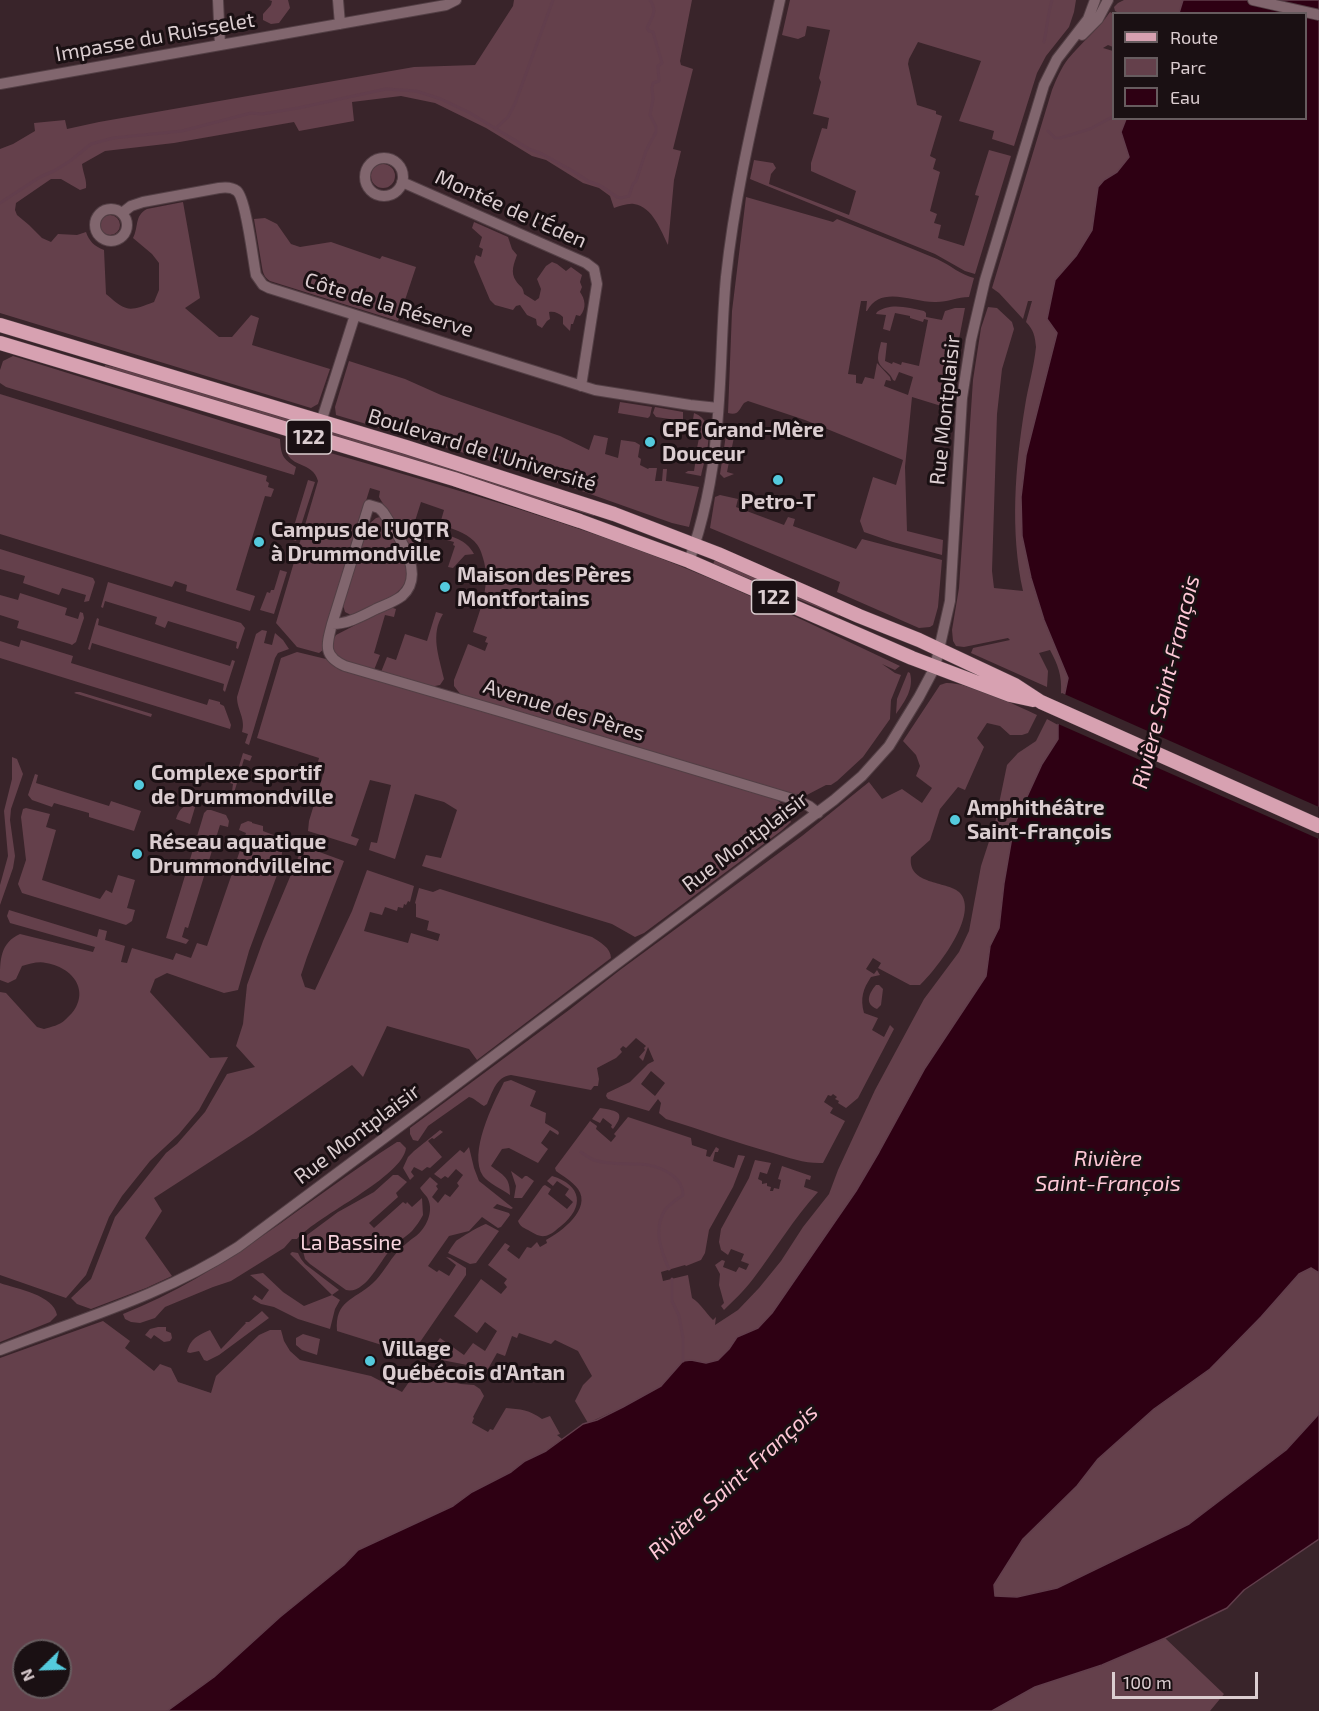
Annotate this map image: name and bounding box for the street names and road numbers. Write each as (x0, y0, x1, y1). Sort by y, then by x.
street label: Impasse du Ruisselet (53, 7, 257, 67)
street label: Montée de l'Éden (431, 164, 591, 254)
street label: Côte de la Réserve (302, 267, 476, 343)
street label: Rue Montplaisir (925, 334, 965, 486)
street label: Boulevard de l'Université (365, 403, 599, 497)
road number: 122 (286, 420, 332, 454)
road number: 122 (752, 580, 796, 614)
street label: Avenue des Pères (480, 673, 648, 747)
street label: Rue Montplaisir (677, 787, 813, 897)
street label: Rue Montplaisir (289, 1079, 425, 1189)

